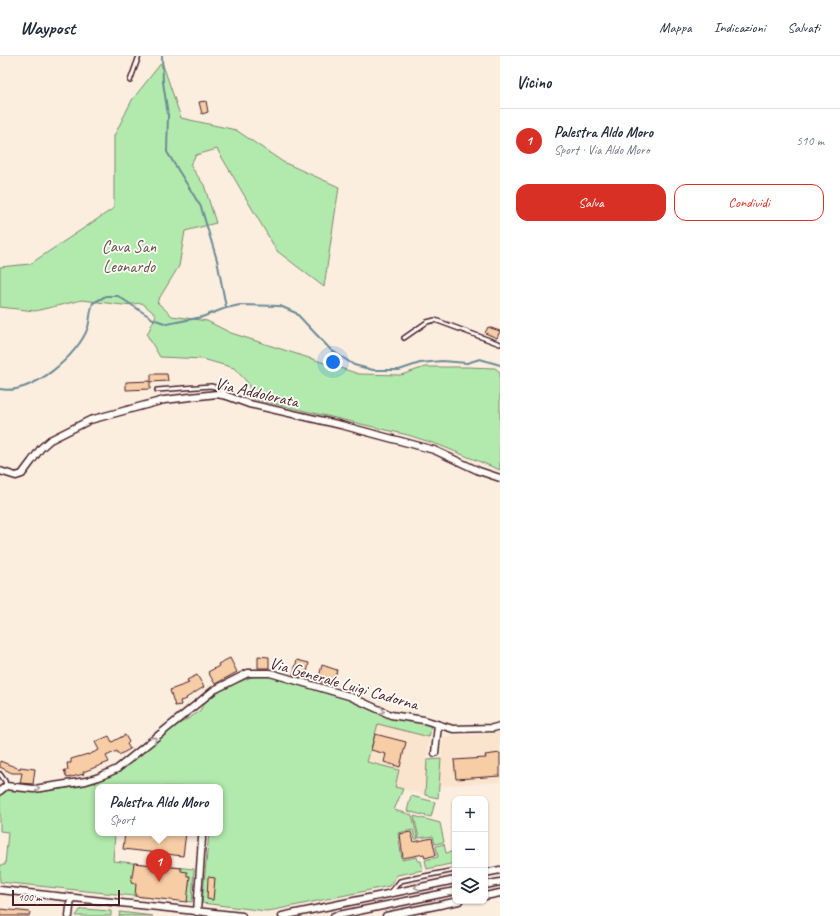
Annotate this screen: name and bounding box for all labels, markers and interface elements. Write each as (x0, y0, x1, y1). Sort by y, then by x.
text: Waypost (20, 16, 75, 40)
text: Mappa (659, 19, 692, 36)
text: Indicazioni (714, 19, 765, 36)
text: Salvati (787, 19, 820, 36)
text: Vicino (516, 72, 551, 93)
text: Palestra Aldo Moro (554, 123, 653, 142)
text: 1 (526, 133, 532, 149)
text: 510 m (796, 133, 824, 149)
text: Sport · Via Aldo Moro (554, 142, 649, 158)
button: Salva (516, 184, 666, 221)
button: Condividi (674, 184, 824, 221)
park label: Cava San Leonardo (102, 236, 157, 277)
your location (323, 352, 343, 372)
street label: Via Addolorata (213, 373, 303, 413)
street label: Via Generale Luigi Cadorna (267, 652, 422, 715)
one-way arrow (378, 706, 386, 714)
one-way arrow (149, 737, 156, 744)
one-way arrow (34, 784, 40, 793)
popup (95, 784, 223, 836)
text: Palestra Aldo Moro (110, 793, 208, 812)
map controls (452, 796, 488, 904)
button: + (452, 796, 488, 832)
text: Sport (110, 812, 134, 828)
button: − (452, 832, 488, 868)
pin: 1 (146, 849, 172, 882)
button: layers (452, 868, 488, 904)
one-way arrow (414, 883, 420, 891)
scale bar (12, 888, 120, 907)
text: 100 m (18, 890, 42, 904)

